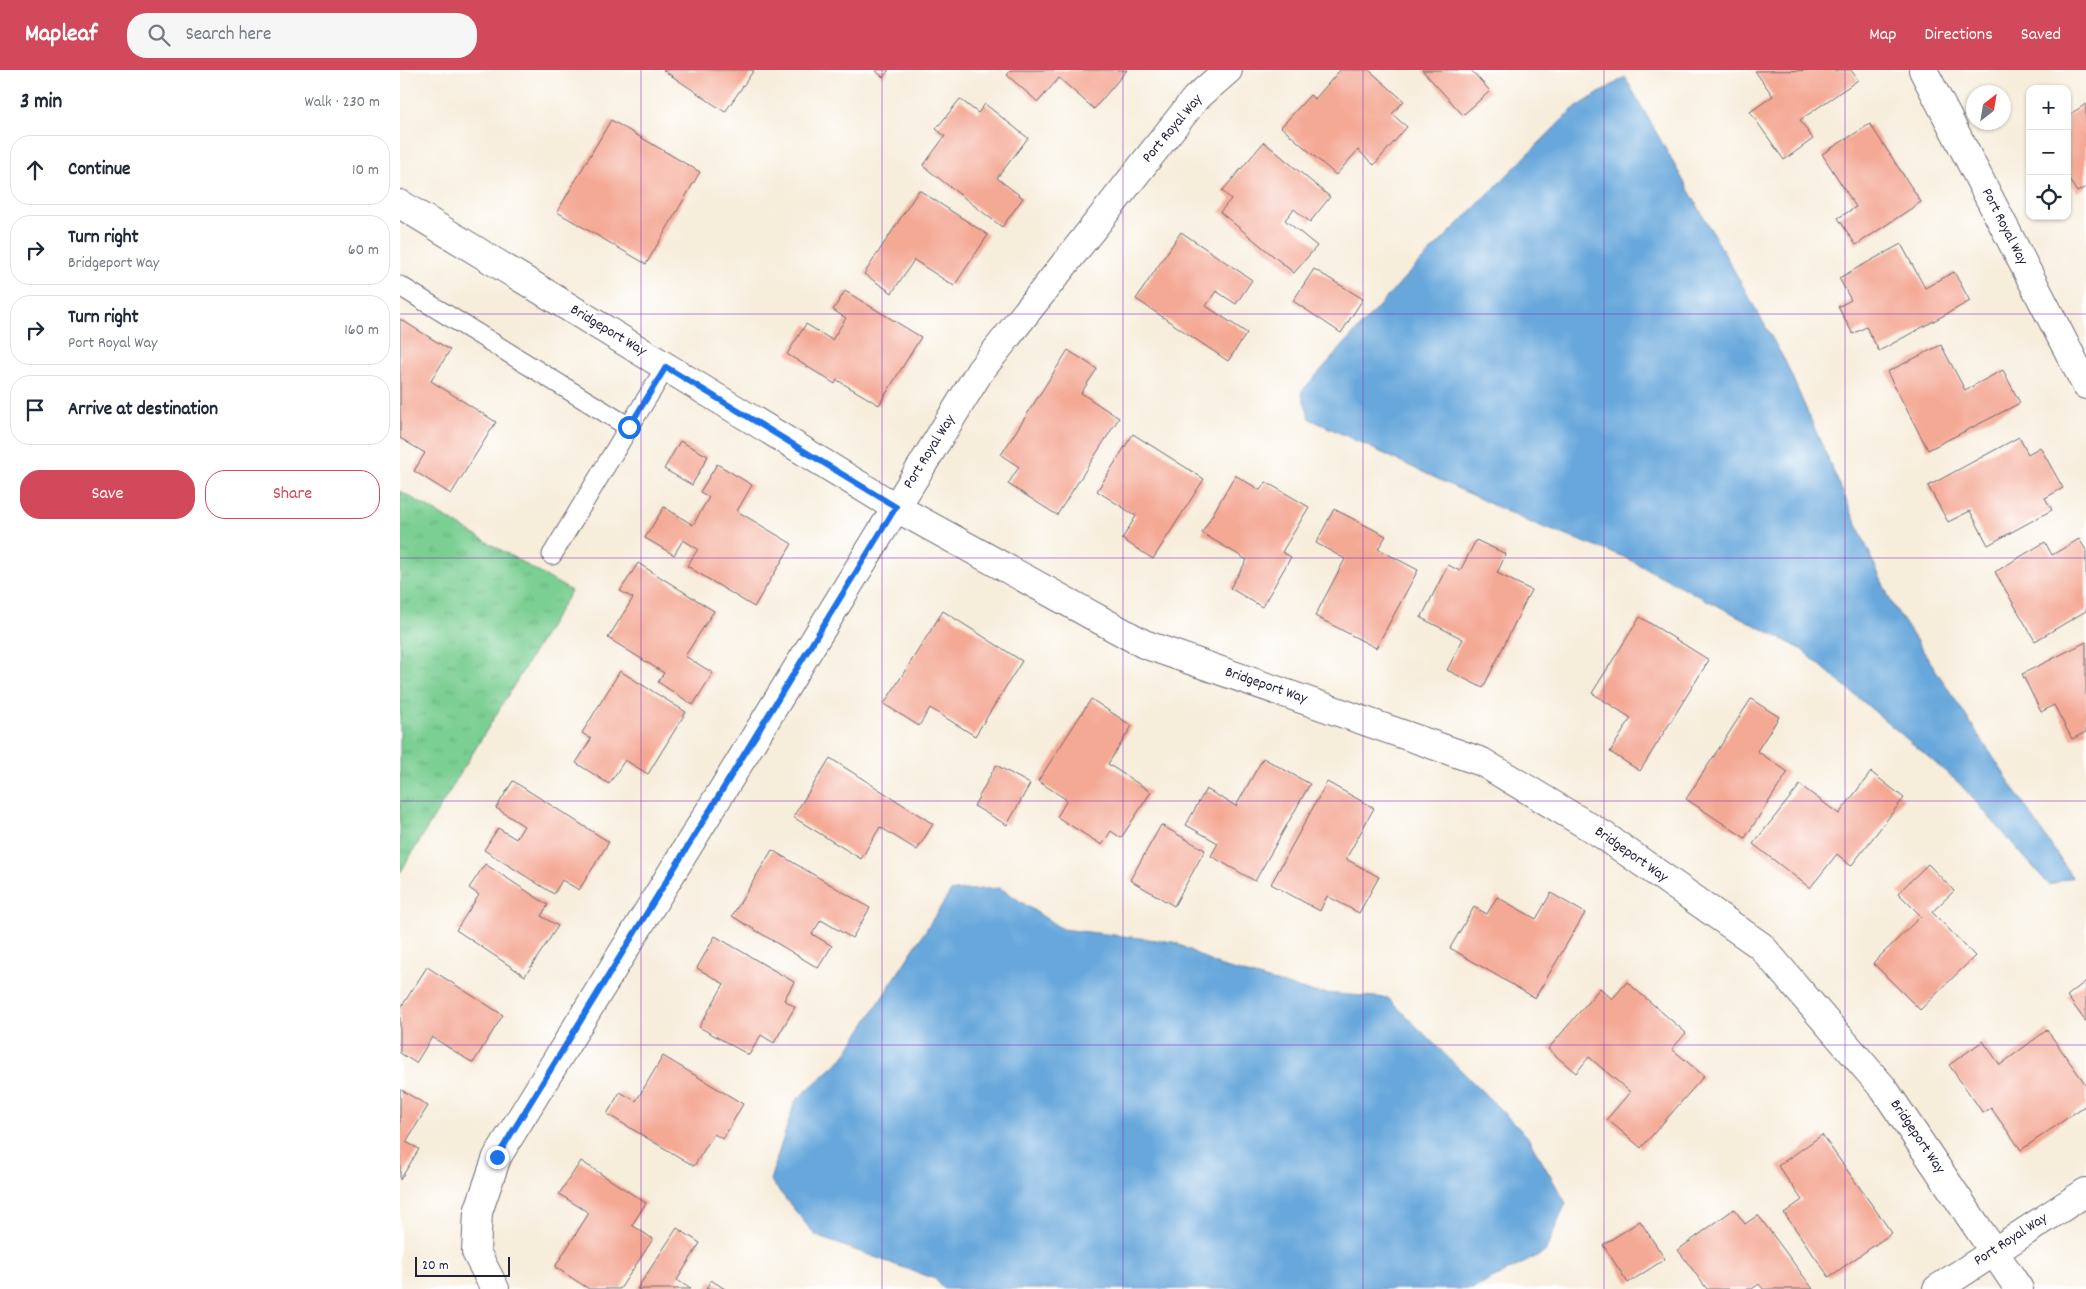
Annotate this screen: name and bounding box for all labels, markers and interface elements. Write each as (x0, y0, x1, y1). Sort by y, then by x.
search box (127, 13, 477, 58)
text: Mapleaf (25, 18, 97, 52)
icon: search (145, 21, 173, 49)
text: Search here (185, 22, 271, 49)
text: Map (1869, 23, 1896, 48)
text: Directions (1924, 23, 1993, 48)
text: Saved (2021, 23, 2061, 48)
north arrow (1966, 85, 2011, 130)
map controls (2026, 85, 2071, 220)
button: + (2026, 85, 2071, 130)
text: 3 min (20, 88, 62, 118)
street label: Port Royal Way (1138, 89, 1209, 168)
text: Walk · 230 m (304, 91, 380, 114)
button: − (2026, 130, 2071, 175)
icon: ahead (21, 156, 49, 184)
text: Continue (68, 157, 130, 184)
text: 10 m (352, 159, 379, 182)
button: locate (2026, 175, 2071, 220)
street label: Port Royal Way (1975, 185, 2033, 270)
text: Turn right (68, 225, 139, 252)
icon: right (21, 236, 49, 264)
text: 60 m (348, 239, 379, 262)
text: Bridgeport Way (68, 252, 159, 275)
street label: Bridgeport Way (566, 300, 651, 363)
text: Turn right (68, 305, 139, 332)
icon: right (21, 316, 49, 344)
text: 160 m (344, 319, 379, 342)
text: Port Royal Way (68, 332, 157, 355)
icon: arrive (21, 396, 49, 424)
text: Arrive at destination (68, 397, 218, 424)
street label: Port Royal Way (898, 410, 962, 493)
route start (618, 416, 641, 439)
button: Save (20, 470, 195, 519)
button: Share (205, 470, 380, 519)
street label: Bridgeport Way (1222, 662, 1311, 711)
street label: Bridgeport Way (1590, 821, 1673, 889)
street label: Bridgeport Way (1884, 1095, 1951, 1179)
route end (486, 1146, 509, 1169)
street label: Port Royal Way (1970, 1207, 2053, 1272)
scale bar (415, 1254, 510, 1277)
text: 20 m (422, 1256, 449, 1276)

